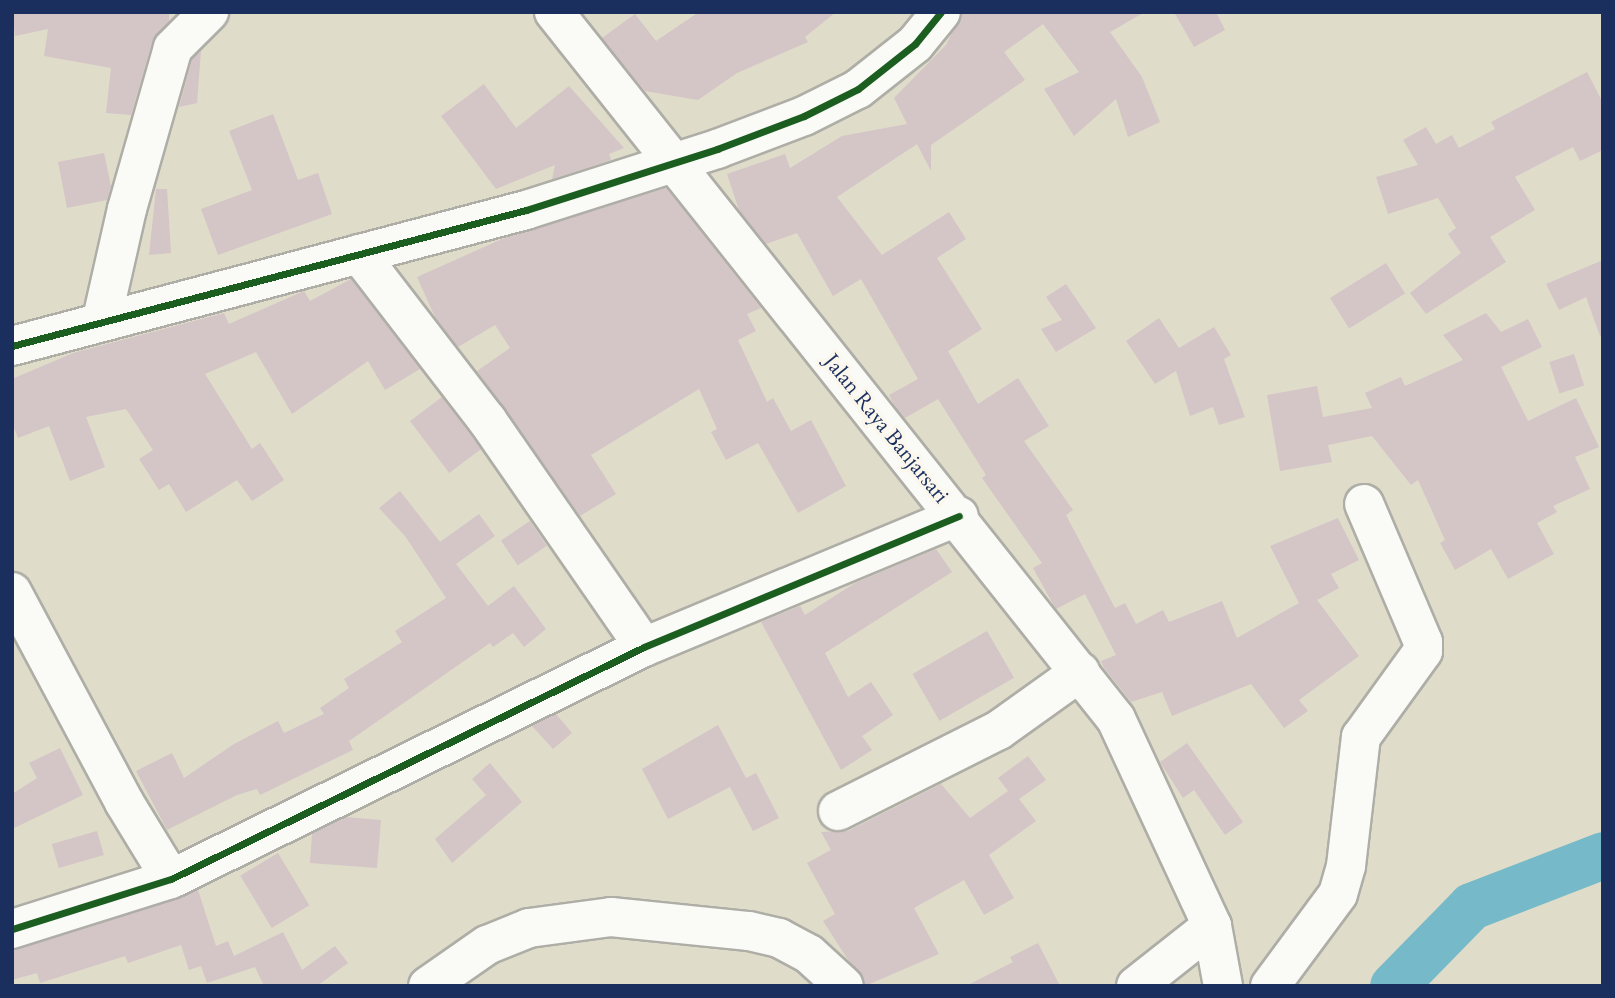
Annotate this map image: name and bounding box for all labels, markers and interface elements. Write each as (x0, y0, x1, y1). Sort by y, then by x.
street label: Jalan Raya Banjarsari (818, 348, 956, 508)

